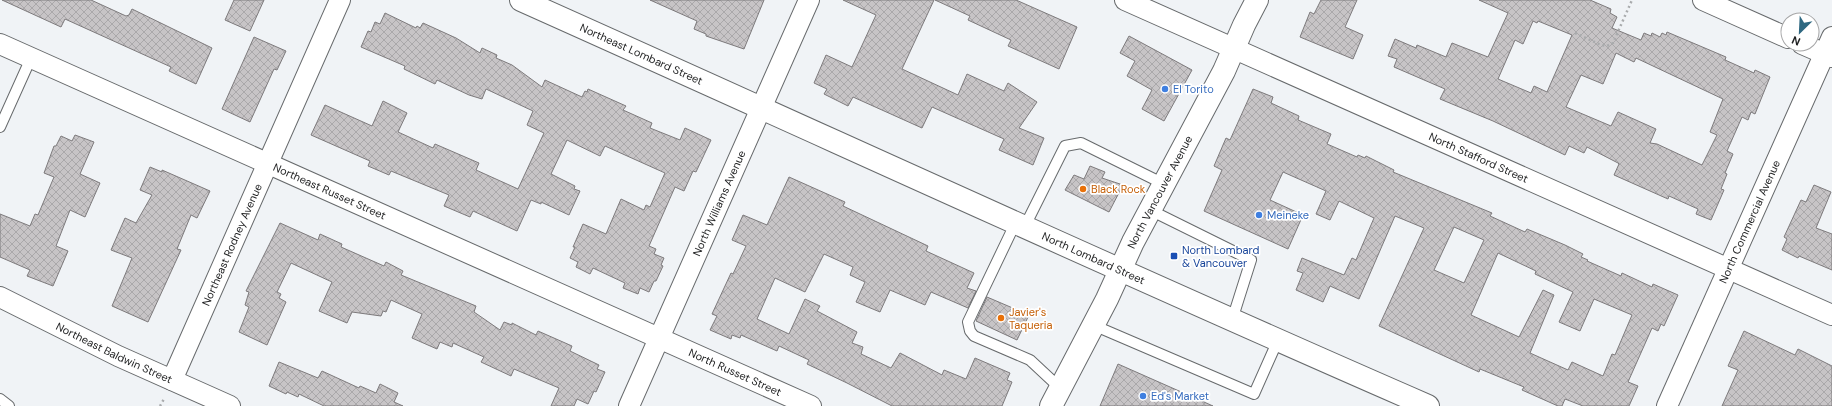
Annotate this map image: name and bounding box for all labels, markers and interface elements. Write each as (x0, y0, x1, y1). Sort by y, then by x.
north arrow (1780, 12, 1820, 52)
street label: Northeast Lombard Street (578, 20, 705, 88)
text: N (1789, 33, 1802, 49)
place label: El Torito (1173, 82, 1214, 96)
marker: El Torito (1160, 84, 1170, 94)
street label: North Stafford Street (1427, 129, 1530, 186)
street label: North Vancouver Avenue (1124, 133, 1195, 251)
street label: North Williams Avenue (689, 148, 749, 258)
street label: North Commercial Avenue (1716, 158, 1783, 285)
street label: Northeast Russet Street (271, 160, 388, 222)
street label: Northeast Rodney Avenue (199, 181, 265, 308)
place label: Black Rock (1091, 182, 1146, 196)
marker: Black Rock (1078, 184, 1088, 194)
place label: Meineke (1267, 208, 1309, 222)
marker: Meineke (1254, 210, 1264, 220)
street label: North Lombard Street (1040, 229, 1147, 287)
place label: North Lombard & Vancouver (1182, 243, 1259, 270)
marker: North Lombard & Vancouver (1169, 251, 1179, 261)
place label: Javier's Taqueria (1009, 305, 1052, 332)
marker: Javier's Taqueria (996, 313, 1006, 323)
street label: Northeast Baldwin Street (54, 319, 174, 386)
street label: North Russet Street (686, 345, 784, 399)
place label: Ed's Market (1151, 389, 1209, 403)
marker: Ed's Market (1138, 391, 1148, 401)

